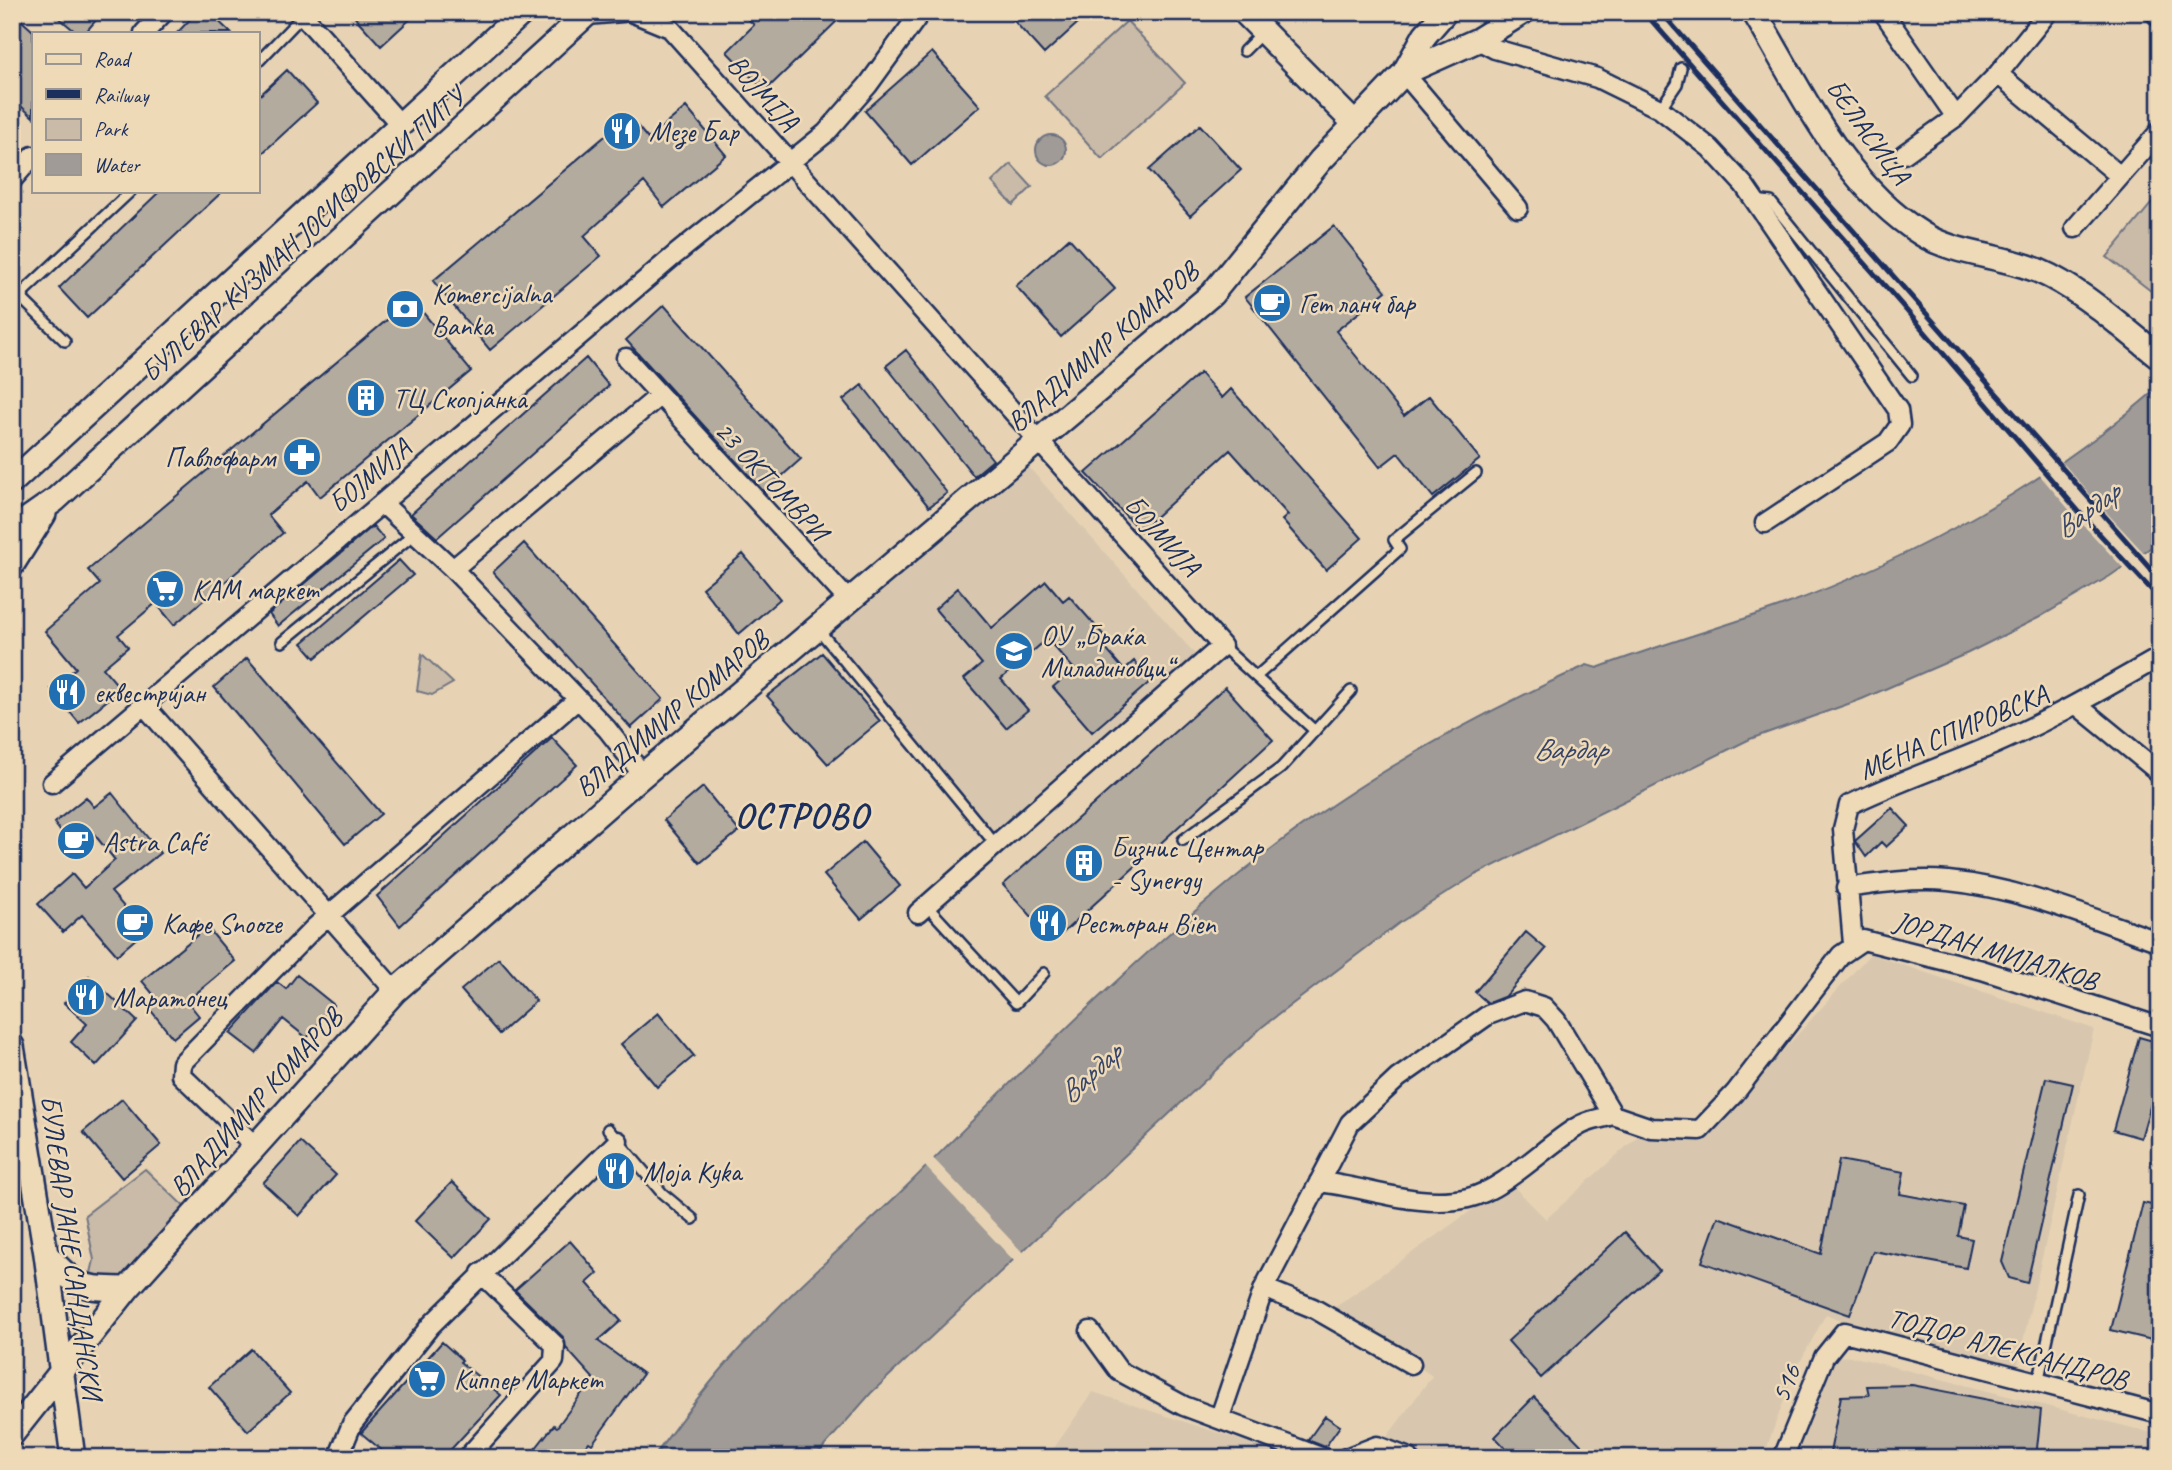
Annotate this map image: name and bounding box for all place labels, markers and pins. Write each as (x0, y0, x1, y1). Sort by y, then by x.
restaurant icon: Мезе Бар (601, 110, 643, 152)
place label: Мезе Бар (649, 114, 740, 150)
place label: Komercijalna Banka (432, 276, 553, 343)
cafe icon: Гет ланч бар (1251, 282, 1293, 324)
place label: Гет ланч бар (1299, 286, 1417, 321)
bank icon: Komercijalna Banka (384, 288, 426, 330)
building icon: ТЦ Скопјанка (345, 377, 387, 419)
place label: ТЦ Скопјанка (393, 381, 528, 416)
pharmacy icon: Павлофарм (281, 436, 323, 478)
place label: Павлофарм (165, 440, 278, 475)
supermarket icon: KAM маркет (144, 568, 186, 610)
place label: KAM маркет (192, 572, 320, 607)
place label: ОУ „Браќа Миладиновци“ (1041, 618, 1178, 685)
school or university icon: ОУ „Браќа Миладиновци“ (993, 630, 1035, 672)
restaurant icon: еквестријан (46, 671, 88, 713)
place label: еквестријан (94, 675, 207, 710)
cafe icon: Astra Café (55, 820, 97, 862)
place label: Astra Café (103, 824, 210, 859)
place label: Бизнис Центар - Synergy (1111, 830, 1265, 897)
building icon: Бизнис Центар - Synergy (1063, 842, 1105, 884)
cafe icon: Кафе Snooze (114, 902, 156, 944)
restaurant icon: Ресторан Bien (1027, 902, 1069, 944)
place label: Кафе Snooze (162, 906, 283, 941)
place label: Ресторан Bien (1075, 906, 1217, 941)
restaurant icon: Маратонец (65, 976, 107, 1018)
place label: Маратонец (113, 980, 228, 1015)
restaurant icon: Moja Kyka (595, 1150, 637, 1192)
place label: Moja Kyka (643, 1154, 744, 1189)
supermarket icon: Киппер Маркет (406, 1358, 448, 1400)
place label: Киппер Маркет (454, 1362, 604, 1397)

